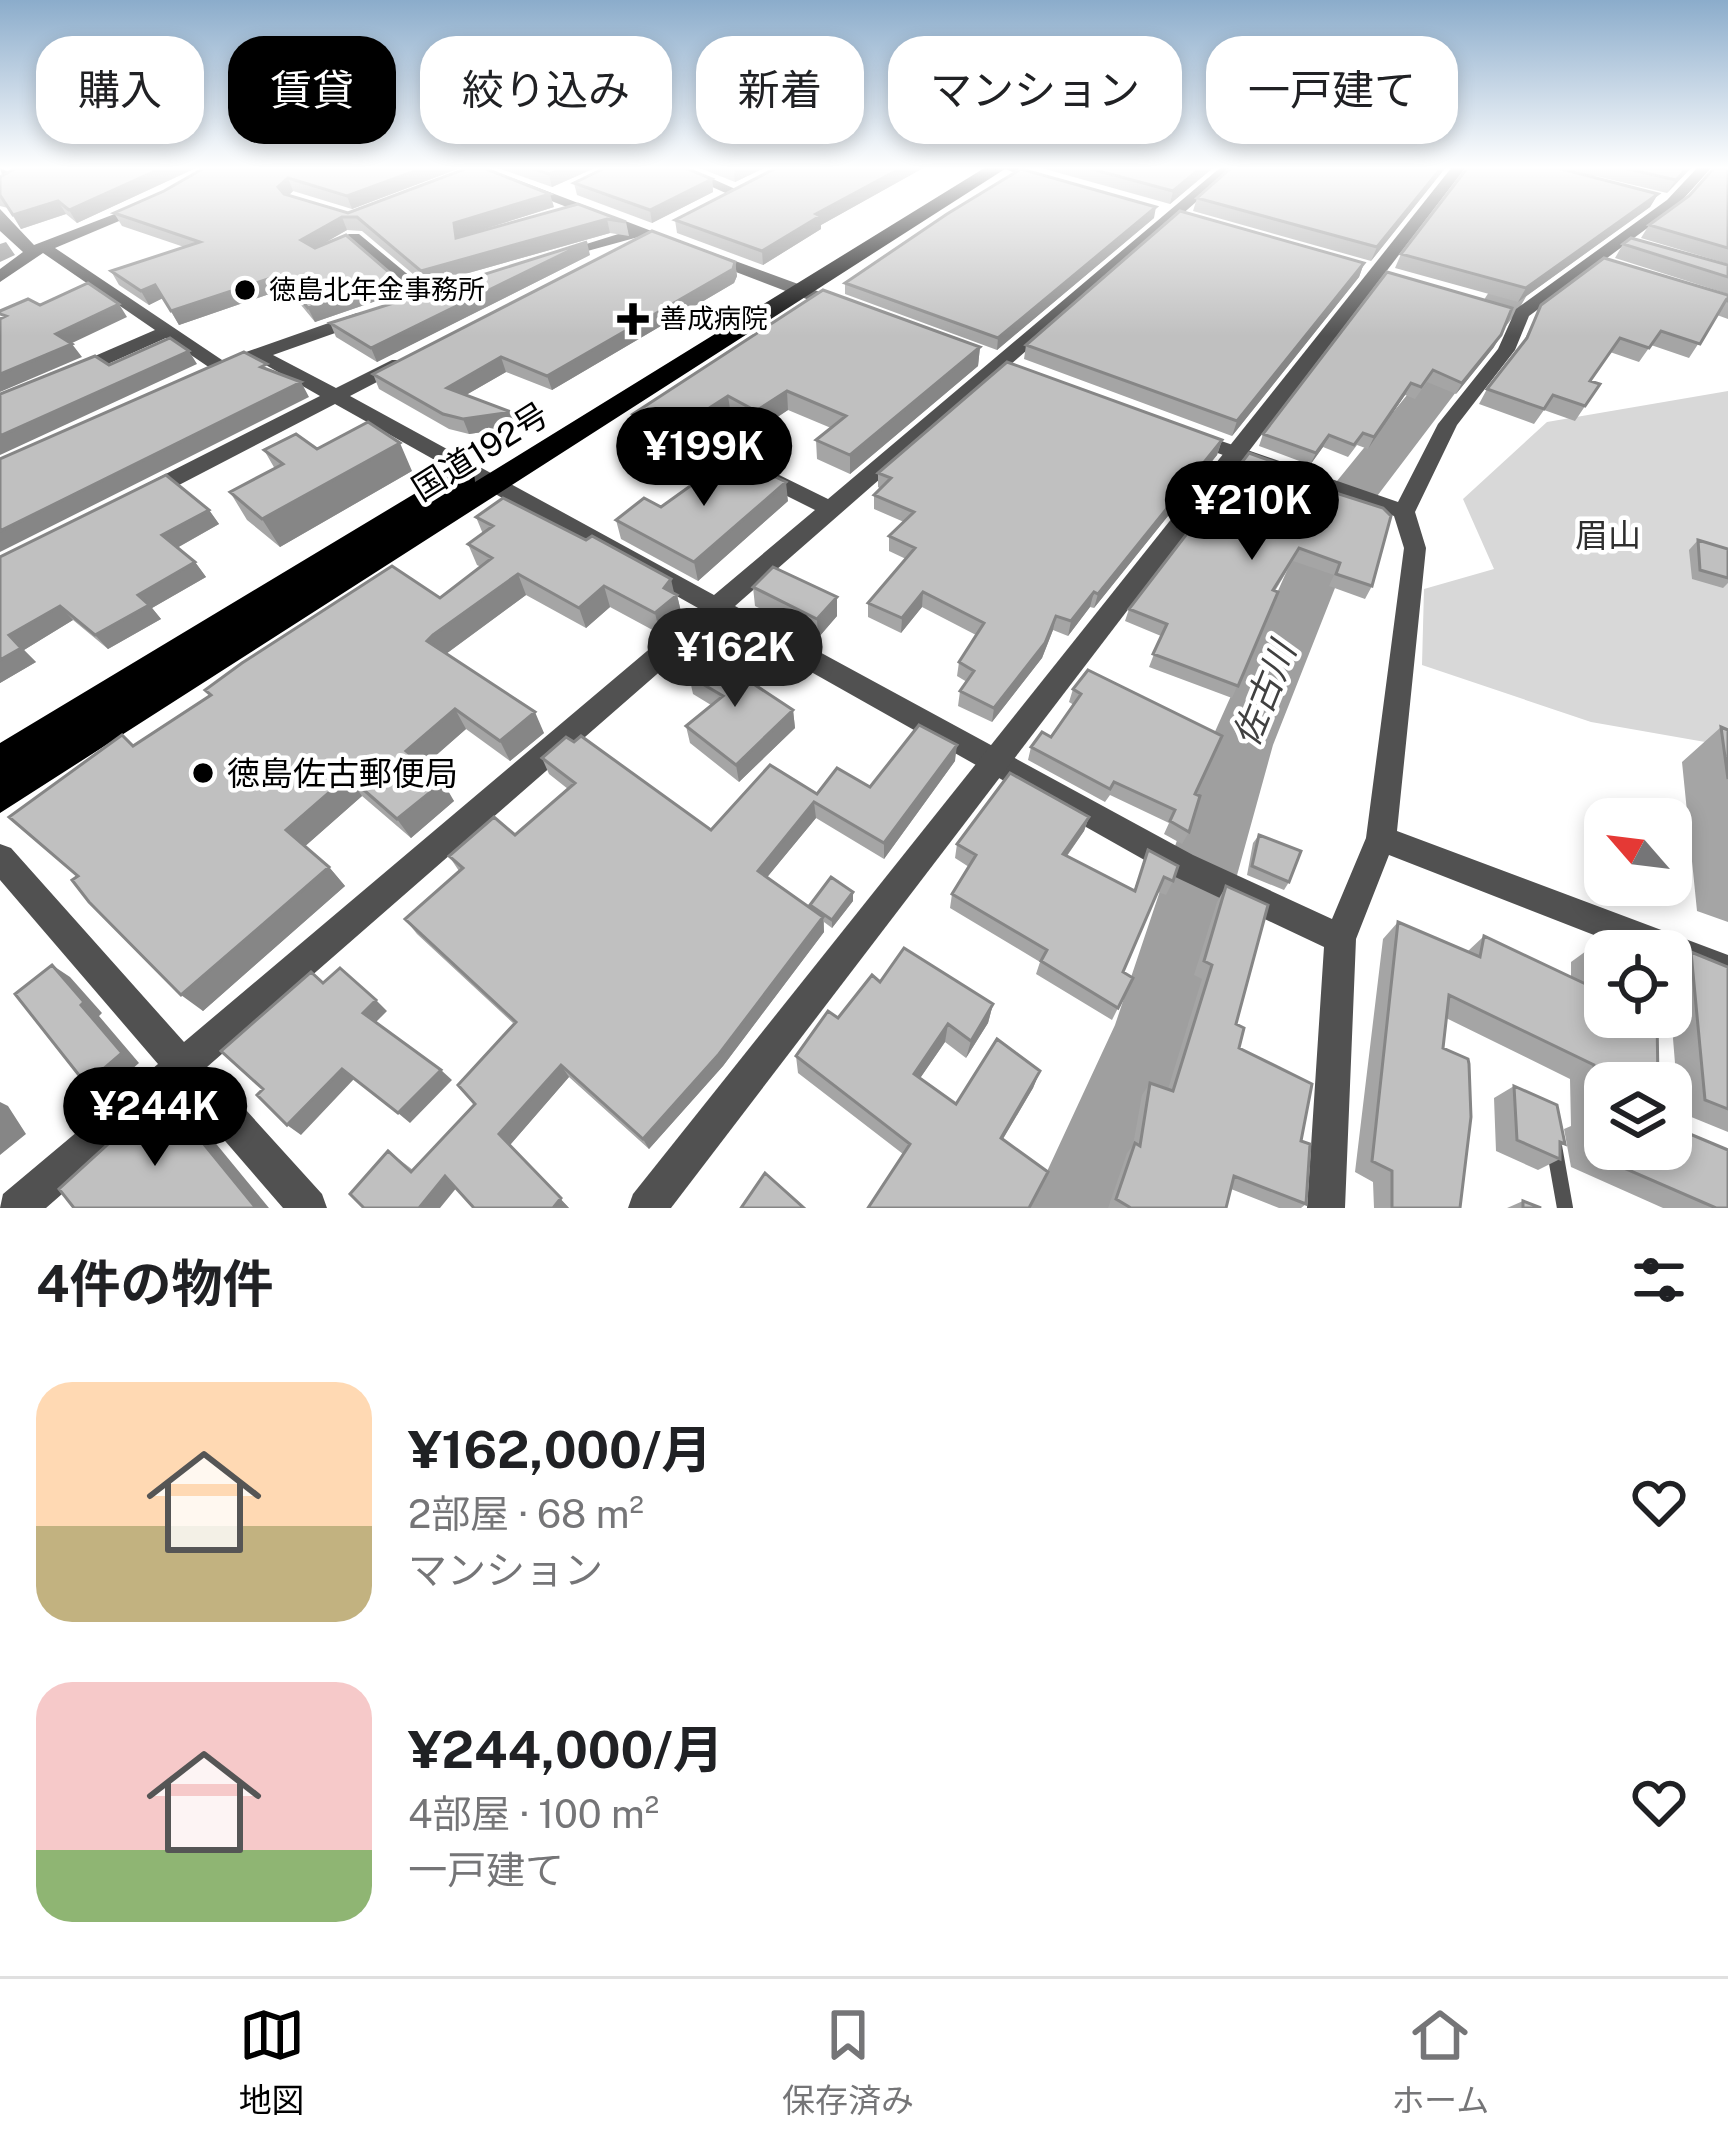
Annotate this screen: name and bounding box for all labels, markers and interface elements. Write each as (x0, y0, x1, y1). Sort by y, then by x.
chip: 購入 (36, 36, 204, 144)
chip: 賃貸 (228, 36, 396, 144)
chip: 絞り込み (420, 36, 672, 144)
chip: 新着 (696, 36, 864, 144)
chip: マンション (888, 36, 1182, 144)
chip: 一戸建て (1206, 36, 1458, 144)
place label: 徳島北年金事務所 (269, 273, 485, 305)
marker: 徳島北年金事務所 (232, 277, 258, 303)
place label: 善成病院 (660, 302, 768, 334)
marker: 善成病院 (617, 303, 649, 335)
street label: 国道192号 (405, 394, 555, 508)
pin: ¥199K (620, 407, 788, 509)
text: ¥199K (643, 423, 765, 469)
pin: ¥210K (1168, 461, 1336, 563)
text: ¥210K (1192, 477, 1312, 523)
park label: 眉山 (1575, 516, 1641, 554)
pin: ¥162K (651, 608, 819, 710)
text: ¥162K (675, 624, 795, 670)
water label: 佐古川 (1224, 632, 1305, 752)
place label: 徳島佐古郵便局 (227, 754, 458, 792)
marker: 徳島佐古郵便局 (190, 760, 216, 786)
north arrow (1584, 798, 1692, 906)
map controls (1584, 798, 1692, 1170)
button: locate (1584, 930, 1692, 1038)
button: layers (1584, 1062, 1692, 1170)
pin: ¥244K (71, 1067, 239, 1169)
text: ¥244K (90, 1083, 220, 1129)
icon: filters (1626, 1247, 1692, 1313)
text: 4件の物件 (36, 1254, 273, 1313)
text: ¥162,000/月 (408, 1420, 712, 1479)
icon: home (132, 1430, 276, 1574)
icon: heart (1626, 1469, 1692, 1535)
text: 2部屋 · 68 m² (408, 1491, 644, 1537)
text: マンション (408, 1547, 603, 1593)
text: ¥244,000/月 (408, 1720, 724, 1779)
icon: home (132, 1730, 276, 1874)
icon: heart (1626, 1769, 1692, 1835)
text: 4部屋 · 100 m² (408, 1791, 659, 1837)
text: 一戸建て (408, 1847, 564, 1893)
tab: 地図 (239, 2002, 305, 2122)
tab: 保存済み (782, 2002, 914, 2122)
tab: ホーム (1391, 2002, 1489, 2122)

